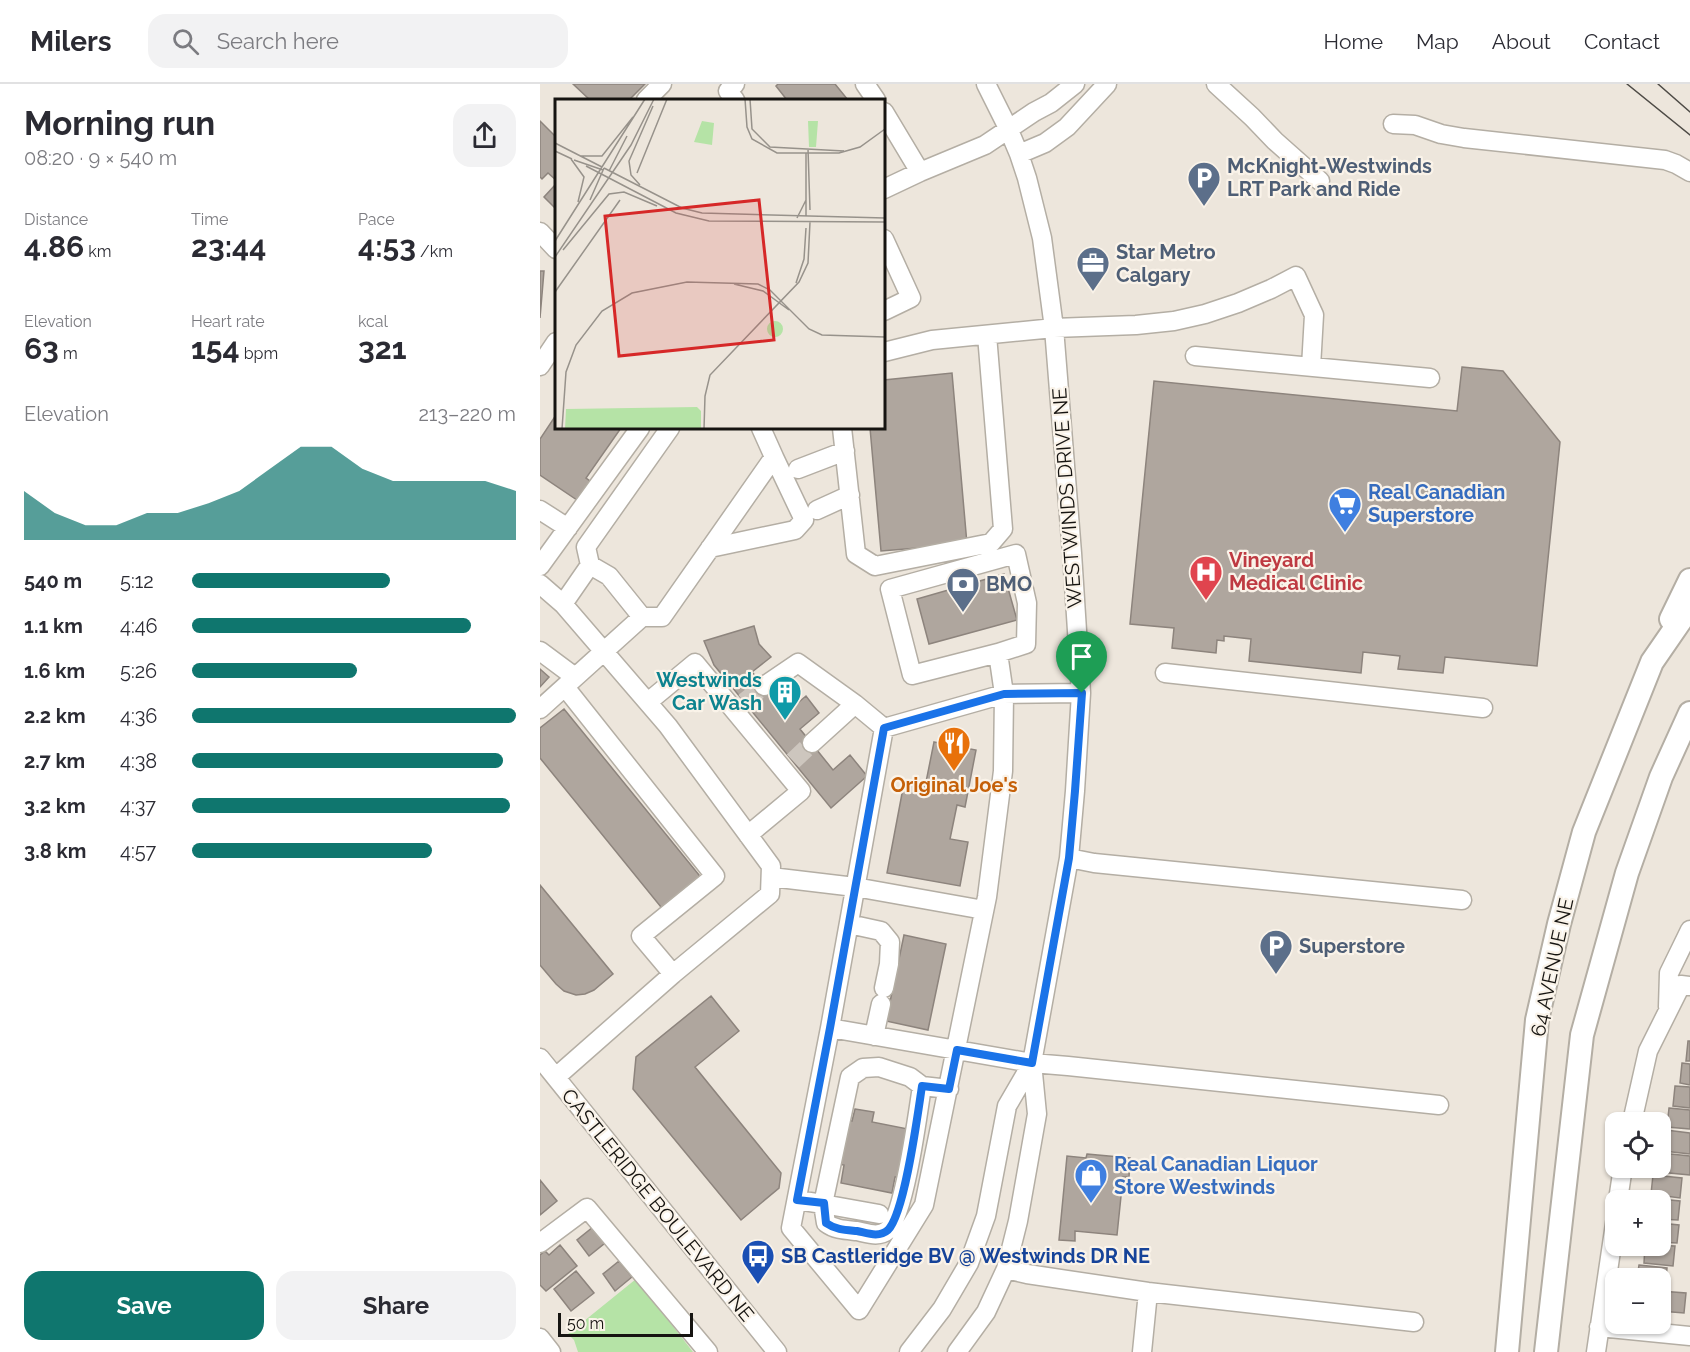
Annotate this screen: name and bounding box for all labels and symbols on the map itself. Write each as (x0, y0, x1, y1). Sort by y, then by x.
inset map (555, 99, 885, 429)
place label: McKnight-Westwinds LRT Park and Ride (1227, 154, 1432, 201)
parking icon: McKnight-Westwinds LRT Park and Ride (1186, 160, 1222, 207)
place label: Star Metro Calgary (1116, 240, 1216, 287)
office icon: Star Metro Calgary (1075, 245, 1111, 292)
street label: WESTWINDS DRIVE NE (1047, 387, 1087, 609)
place label: Real Canadian Superstore (1368, 480, 1505, 527)
supermarket icon: Real Canadian Superstore (1327, 486, 1363, 533)
place label: Vineyard Medical Clinic (1229, 548, 1363, 595)
hospital icon: Vineyard Medical Clinic (1188, 554, 1224, 601)
bank icon: BMO (945, 566, 981, 613)
place label: BMO (986, 572, 1032, 596)
pin (1056, 631, 1107, 693)
place label: Westwinds Car Wash (656, 668, 762, 715)
building icon: Westwinds Car Wash (767, 674, 803, 721)
restaurant icon: Original Joe's (936, 725, 972, 772)
place label: Original Joe's (890, 773, 1018, 797)
street label: 64 AVENUE NE (1526, 896, 1578, 1038)
parking icon: Superstore (1258, 928, 1294, 975)
place label: Superstore (1299, 934, 1405, 958)
street label: CASTLERIDGE BOULEVARD NE (557, 1084, 759, 1326)
place label: Real Canadian Liquor Store Westwinds (1114, 1152, 1318, 1199)
shop icon: Real Canadian Liquor Store Westwinds (1073, 1157, 1109, 1204)
bus stop icon: SB Castleridge BV @ Westwinds DR NE (740, 1238, 776, 1285)
place label: SB Castleridge BV @ Westwinds DR NE (781, 1244, 1150, 1268)
scale bar (558, 1310, 693, 1338)

